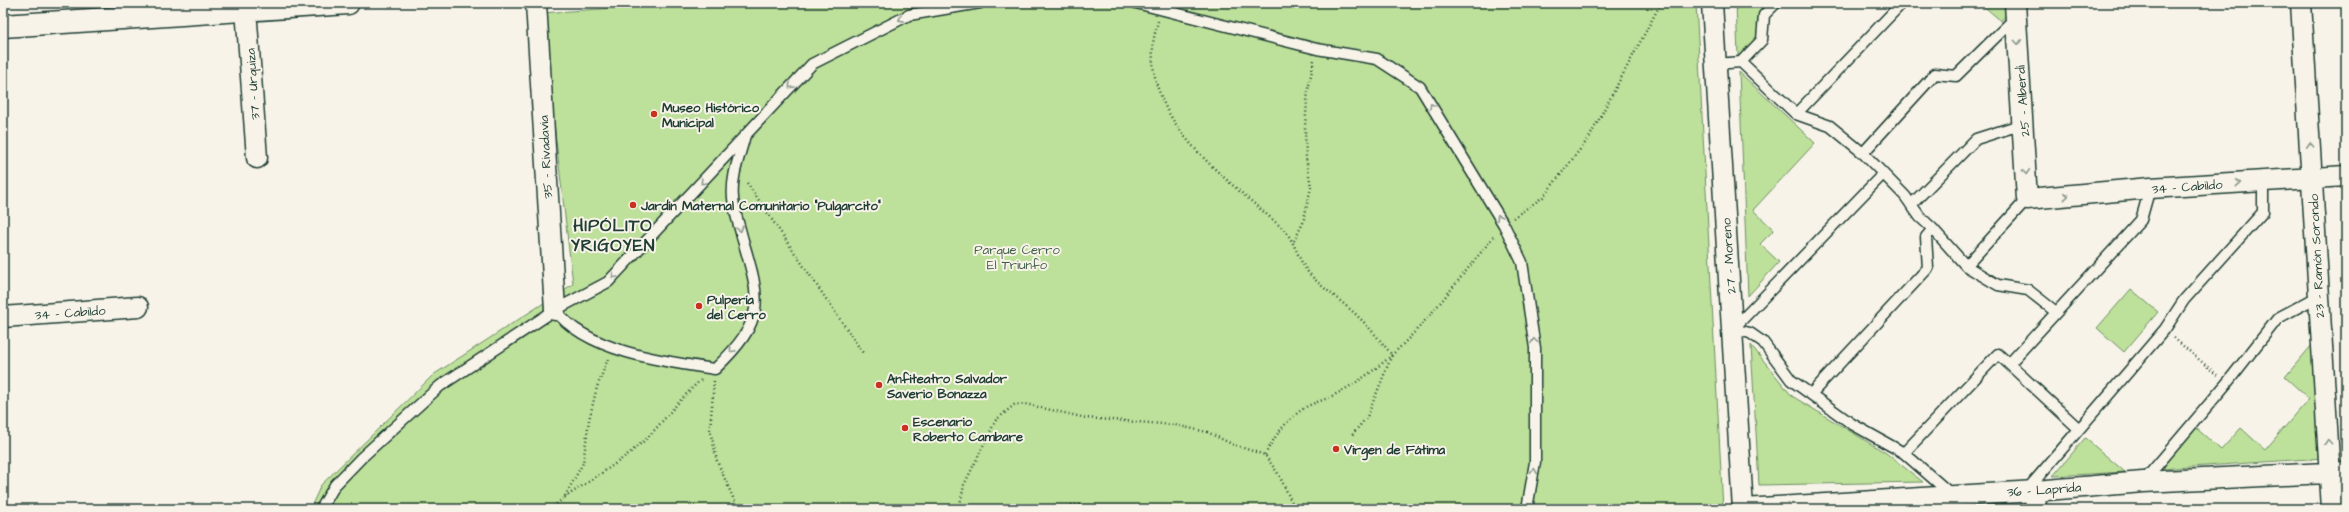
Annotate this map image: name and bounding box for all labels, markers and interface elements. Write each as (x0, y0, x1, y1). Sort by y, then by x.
one-way arrow (898, 14, 905, 22)
one-way arrow (2013, 39, 2022, 45)
street label: 37 - Urquiza (241, 47, 264, 120)
street label: 25 - Alberdi (2012, 65, 2034, 137)
one-way arrow (789, 81, 796, 89)
place label: Museo Histórico Municipal (662, 99, 760, 133)
one-way arrow (1429, 103, 1436, 110)
marker: Museo Histórico Municipal (649, 109, 659, 119)
street label: 35 - Rivadavia (535, 114, 557, 199)
one-way arrow (2305, 142, 2314, 148)
one-way arrow (2022, 169, 2030, 175)
street label: 34 - Cabildo (2151, 175, 2224, 198)
one-way arrow (701, 177, 708, 184)
one-way arrow (2235, 178, 2241, 187)
one-way arrow (2063, 191, 2069, 200)
street label: 23 - Ramón Sorondo (2305, 193, 2329, 318)
place label: Jardín Maternal Comunitario "Pulgarcito" (640, 197, 882, 217)
marker: Jardín Maternal Comunitario "Pulgarcito" (628, 200, 638, 210)
district label: HIPÓLITO YRIGOYEN (571, 214, 655, 258)
one-way arrow (1497, 214, 1504, 221)
street label: 27 - Moreno (1717, 217, 1741, 294)
one-way arrow (735, 225, 744, 232)
park label: Parque Cerro El Triunfo (974, 241, 1060, 274)
one-way arrow (611, 271, 619, 279)
place label: Pulpería del Cerro (706, 291, 767, 324)
street label: 34 - Cabildo (34, 301, 107, 324)
marker: Pulpería del Cerro (694, 301, 704, 311)
one-way arrow (1530, 338, 1539, 344)
one-way arrow (730, 345, 737, 353)
place label: Anfiteatro Salvador Saverio Bonazza (886, 370, 1008, 403)
marker: Anfiteatro Salvador Saverio Bonazza (874, 380, 884, 390)
place label: Escenario Roberto Cambare (913, 413, 1023, 446)
marker: Escenario Roberto Cambare (900, 423, 910, 433)
one-way arrow (2323, 439, 2332, 445)
place label: Virgen de Fátima (1343, 441, 1446, 461)
marker: Virgen de Fátima (1331, 444, 1341, 454)
one-way arrow (1529, 467, 1538, 474)
street label: 36 - Laprida (2006, 478, 2082, 502)

